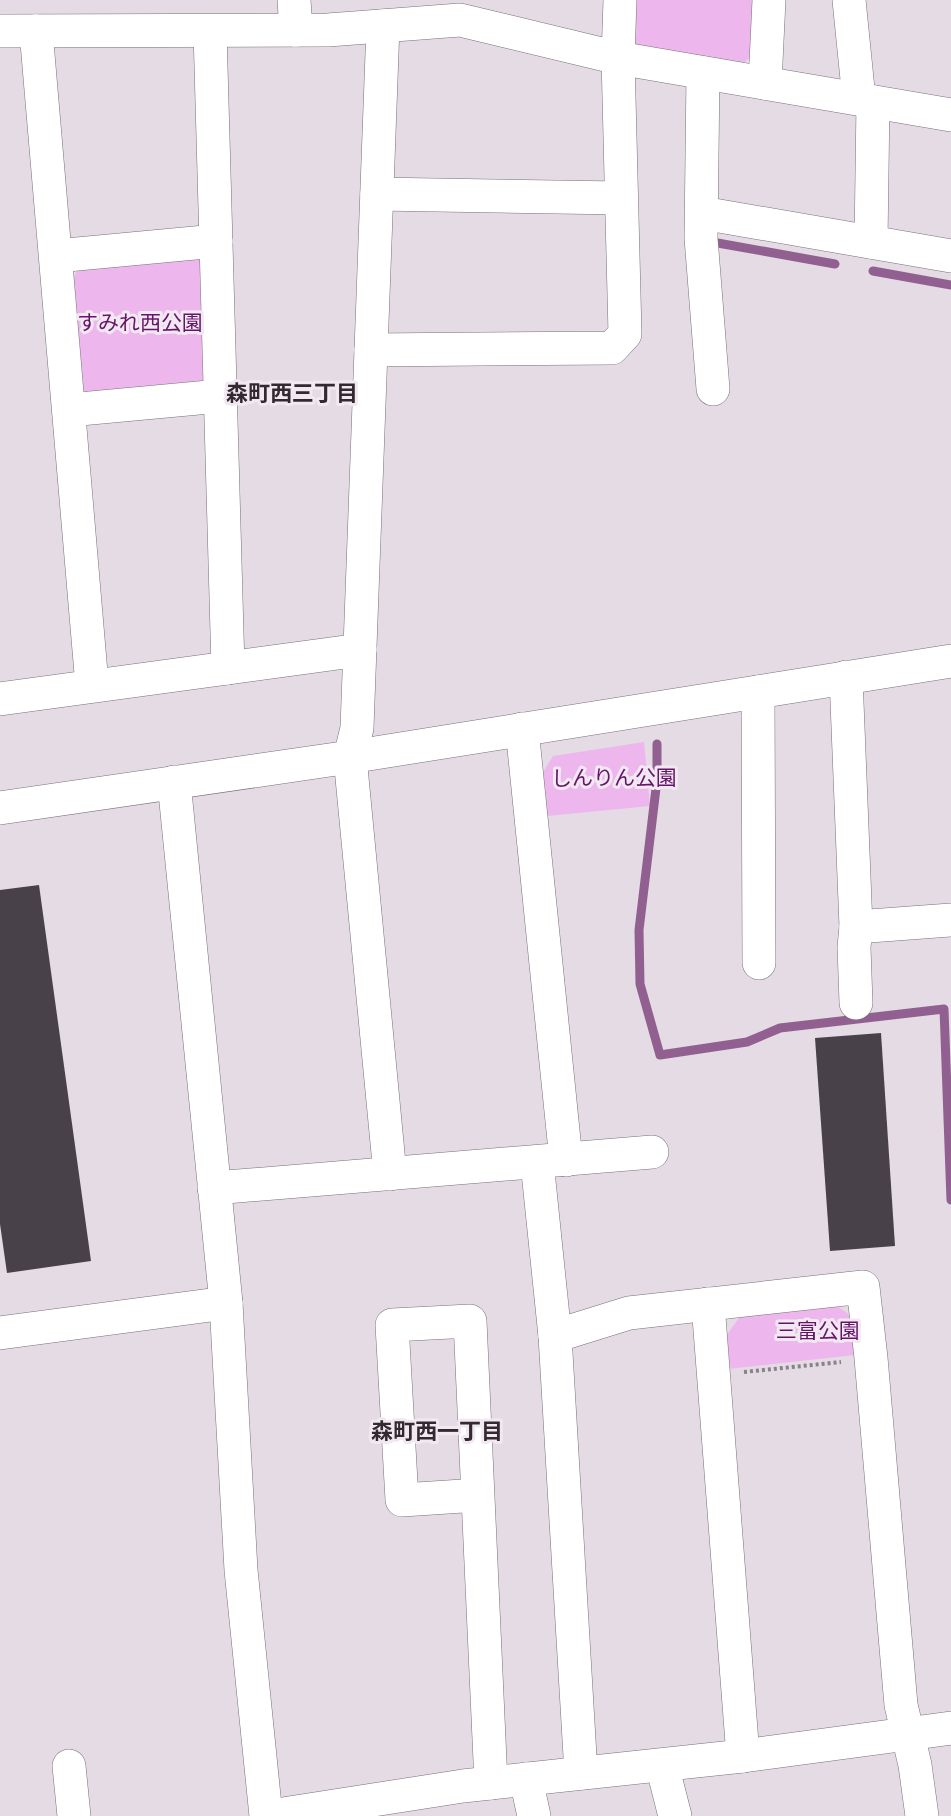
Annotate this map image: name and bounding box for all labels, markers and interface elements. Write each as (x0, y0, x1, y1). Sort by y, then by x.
park label: すみれ西公園 (77, 311, 203, 335)
district label: 森町西三丁目 (226, 381, 358, 406)
park label: しんりん公園 (551, 766, 677, 790)
park label: 三富公園 (776, 1319, 860, 1343)
district label: 森町西一丁目 (371, 1419, 503, 1444)

